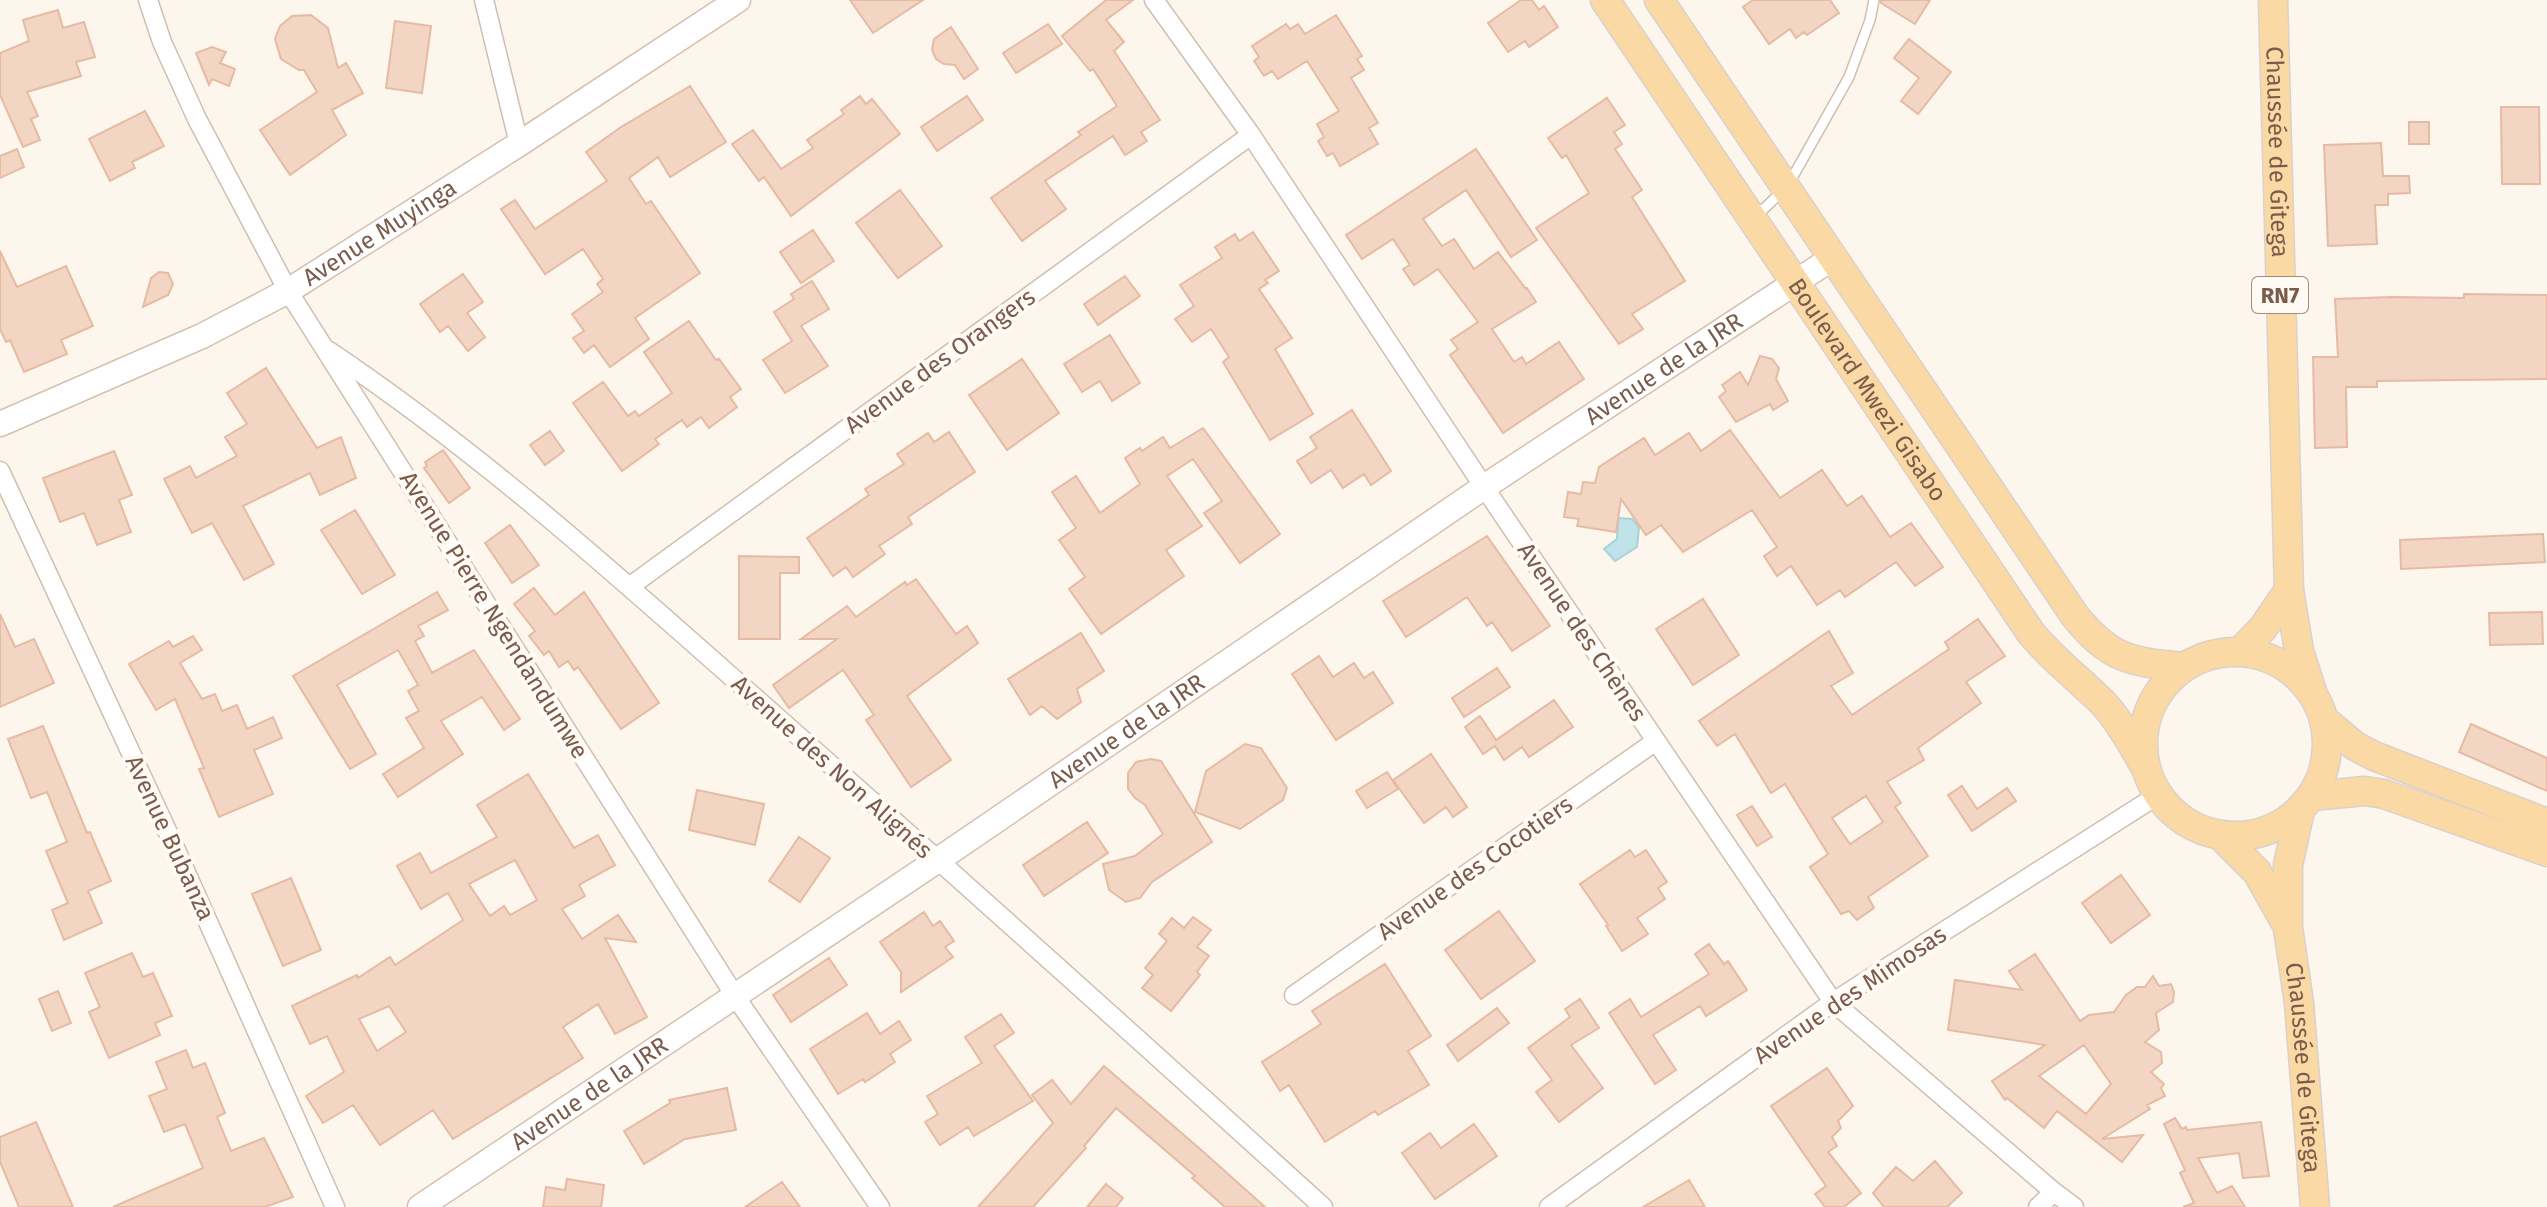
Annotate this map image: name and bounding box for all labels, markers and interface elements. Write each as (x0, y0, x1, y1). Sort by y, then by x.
street label: Chaussée de Gitega (2260, 46, 2294, 258)
street label: Avenue Muyinga (298, 173, 462, 292)
street label: Boulevard Mwezi Gisabo (1782, 273, 1952, 507)
road number: RN7 (2252, 277, 2308, 313)
street label: Avenue des Orangers (839, 283, 1041, 439)
street label: Avenue de la JRR (1580, 307, 1748, 431)
street label: Avenue Pierre Ngendandumwe (394, 466, 594, 764)
street label: Avenue des Chènes (1512, 537, 1652, 727)
street label: Avenue de la JRR (1043, 668, 1210, 794)
street label: Avenue des Non Alignés (726, 670, 938, 864)
street label: Avenue Bubanza (120, 751, 220, 925)
street label: Avenue des Cocotiers (1372, 790, 1578, 946)
street label: Avenue des Mimosas (1748, 920, 1952, 1070)
street label: Chaussée de Gitega (2279, 961, 2326, 1174)
street label: Avenue de la JRR (506, 1031, 673, 1156)

